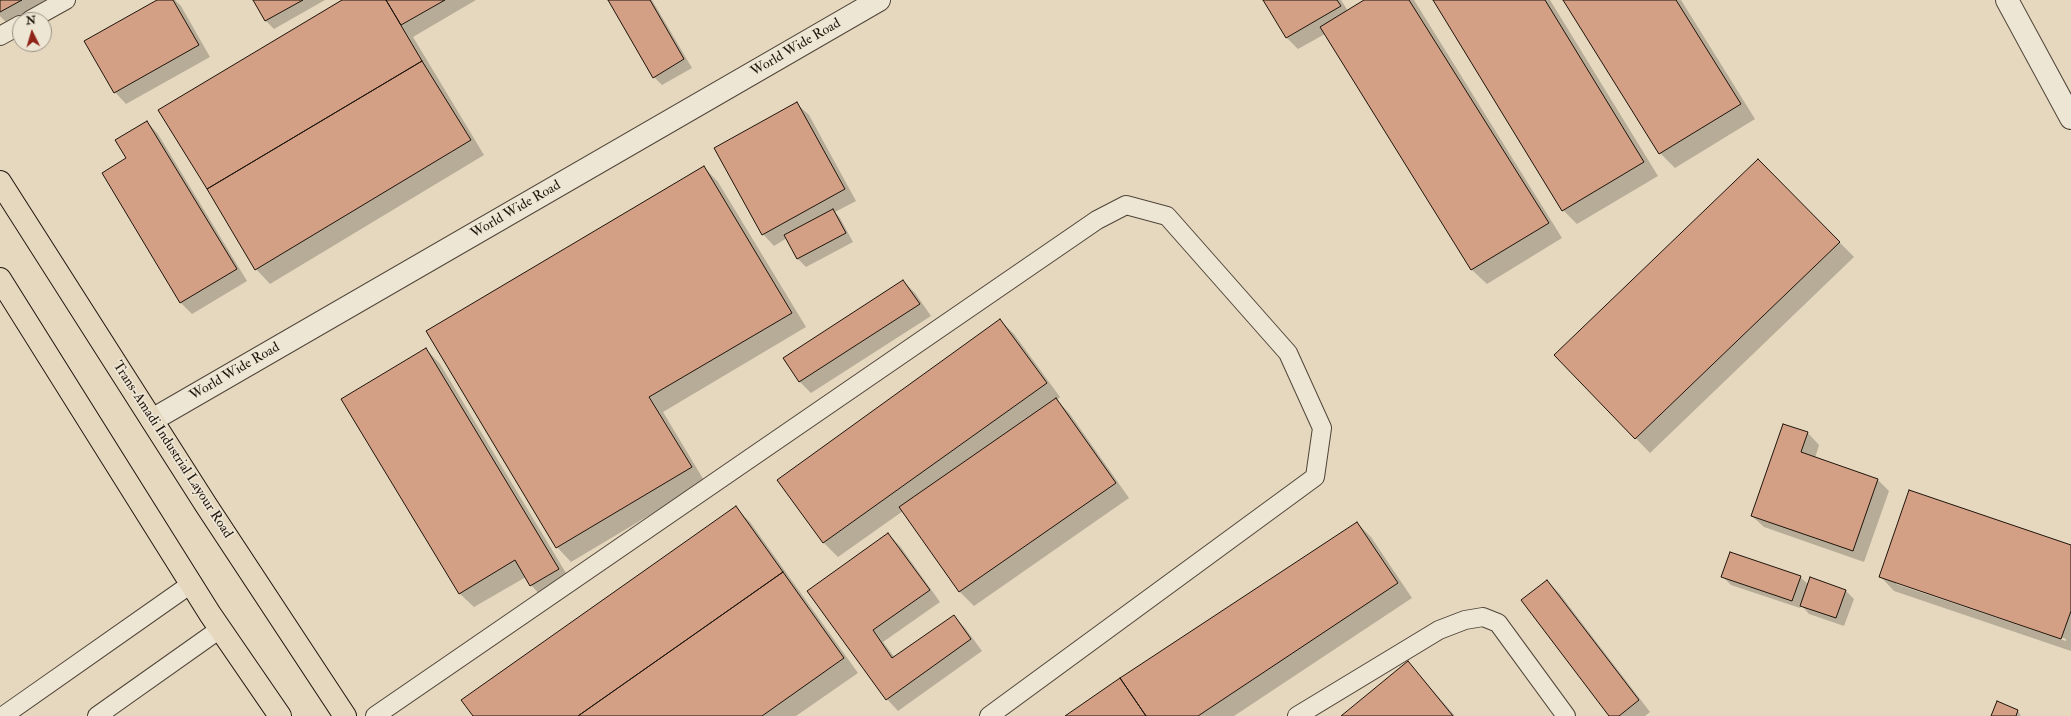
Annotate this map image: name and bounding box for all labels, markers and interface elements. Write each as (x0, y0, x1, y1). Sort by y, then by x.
north arrow (12, 12, 52, 52)
text: N (26, 14, 36, 27)
street label: World Wide Road (748, 15, 844, 81)
street label: World Wide Road (468, 177, 564, 243)
street label: World Wide Road (187, 339, 283, 405)
street label: Trans-Amadi Industrial Layour Road (108, 358, 236, 542)

